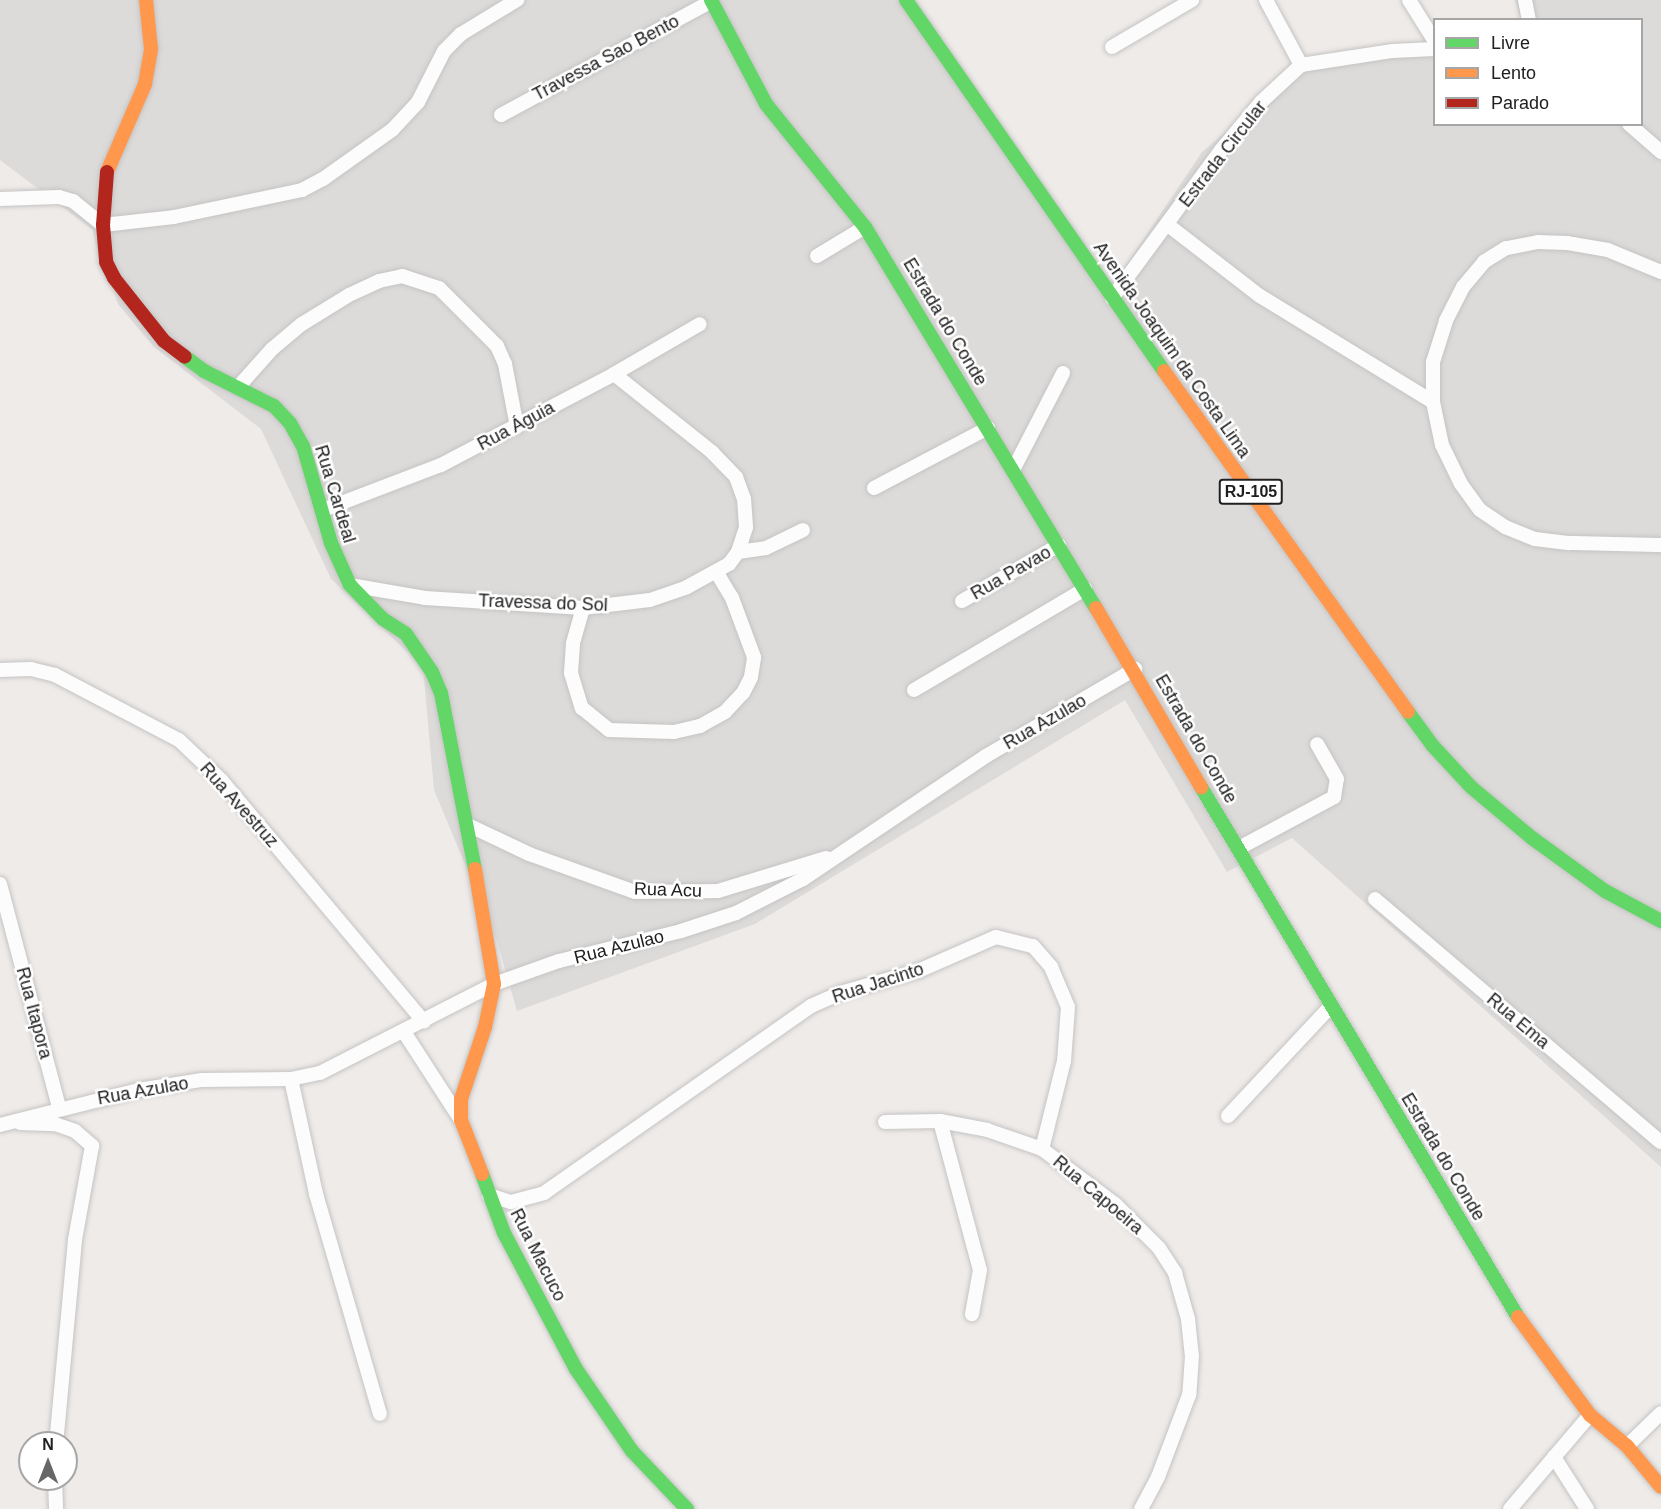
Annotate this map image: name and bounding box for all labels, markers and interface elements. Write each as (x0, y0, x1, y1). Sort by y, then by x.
street label: Travessa Sao Bento (529, 10, 683, 106)
legend (1433, 18, 1643, 126)
text: Livre (1491, 33, 1530, 53)
text: Lento (1491, 63, 1536, 83)
text: Parado (1491, 93, 1549, 113)
street label: Estrada Circular (1175, 97, 1271, 211)
street label: Avenida Joaquim da Costa Lima (1089, 238, 1255, 462)
street label: Estrada do Conde (898, 254, 992, 390)
street label: Rua Águia (474, 397, 558, 455)
street label: Rua Cardeal (310, 443, 360, 545)
road number: RJ-105 (1218, 479, 1284, 505)
street label: Rua Pavao (967, 541, 1055, 605)
street label: Travessa do Sol (478, 590, 608, 616)
street label: Estrada do Conde (1150, 671, 1242, 807)
street label: Rua Azulao (999, 689, 1091, 755)
street label: Rua Avestruz (195, 758, 283, 852)
street label: Rua Acu (633, 878, 703, 902)
street label: Rua Azulao (571, 925, 667, 969)
street label: Rua Jacinto (829, 958, 927, 1008)
street label: Rua Itapora (11, 965, 57, 1061)
street label: Rua Ema (1482, 989, 1554, 1053)
street label: Rua Azulao (95, 1072, 191, 1110)
street label: Estrada do Conde (1396, 1089, 1490, 1225)
street label: Rua Capoeira (1049, 1151, 1147, 1239)
street label: Rua Macuco (505, 1205, 571, 1305)
north arrow (18, 1431, 78, 1491)
text: N (42, 1436, 54, 1453)

